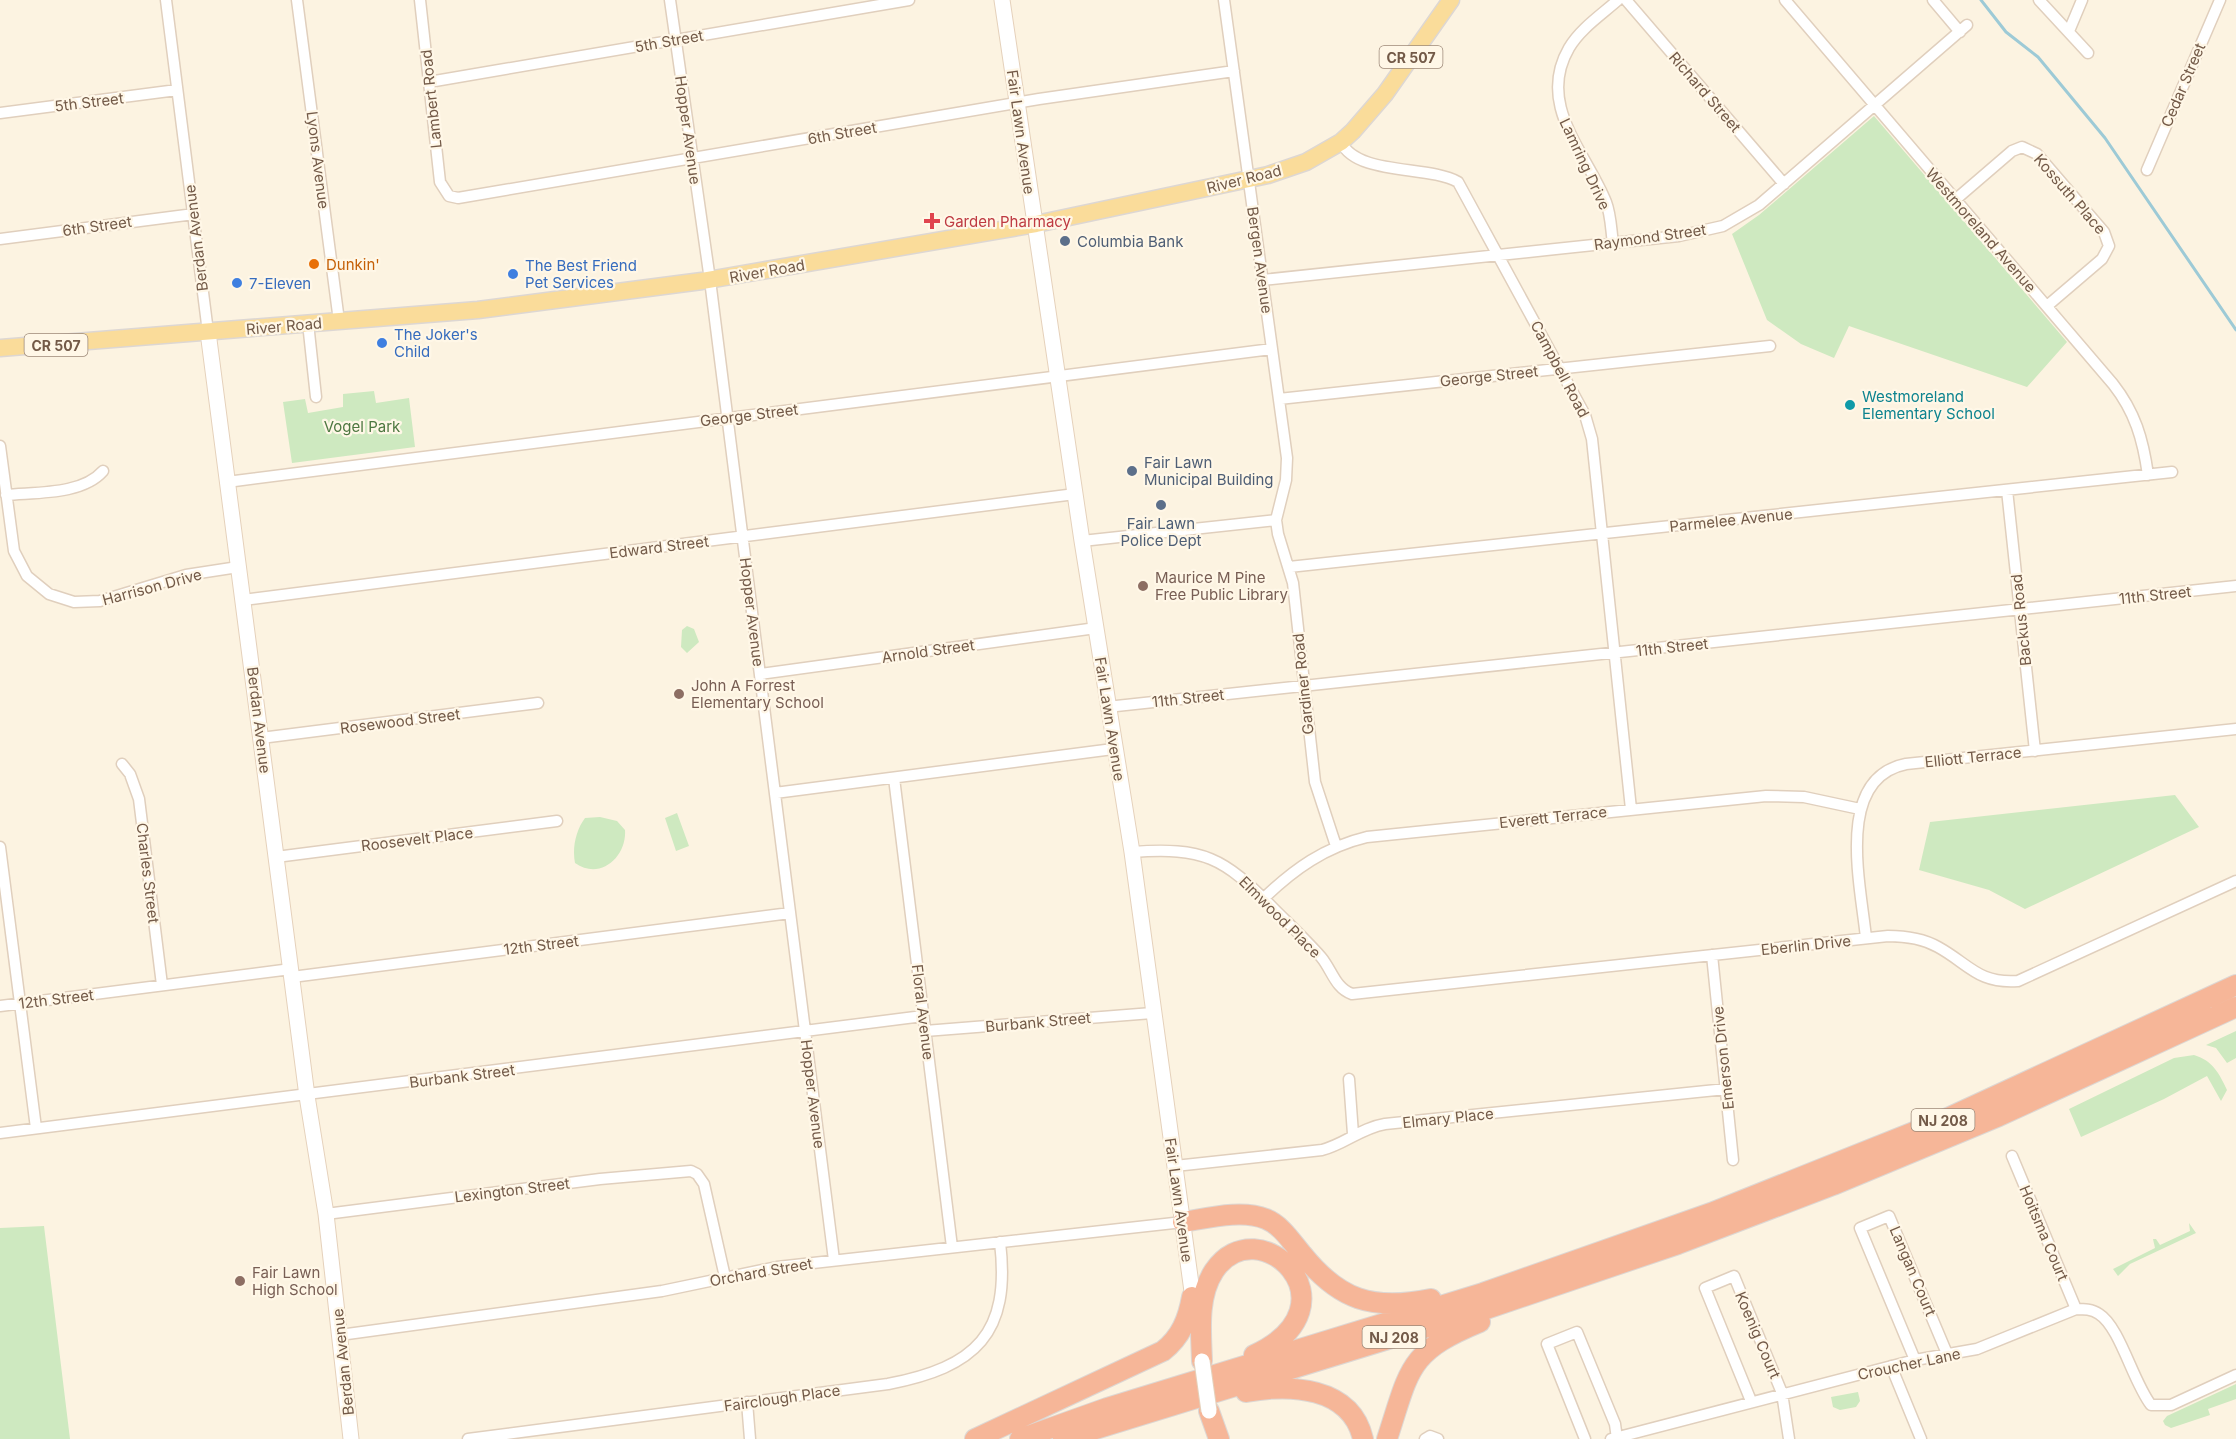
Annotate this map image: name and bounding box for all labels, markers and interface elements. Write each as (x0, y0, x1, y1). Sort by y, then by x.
street label: 5th Street (633, 26, 705, 56)
street label: Cedar Street (2157, 40, 2209, 130)
road number: CR 507 (1380, 46, 1442, 68)
street label: Richard Street (1665, 48, 1745, 136)
street label: Lambert Road (416, 49, 446, 149)
street label: Fair Lawn Avenue (1003, 69, 1039, 195)
street label: Hopper Avenue (671, 74, 705, 186)
street label: 5th Street (53, 88, 125, 116)
street label: Lyons Avenue (303, 110, 333, 210)
street label: Lamring Drive (1555, 115, 1615, 213)
street label: 6th Street (806, 118, 878, 148)
street label: Kossuth Place (2030, 150, 2110, 238)
street label: River Road (1205, 161, 1283, 197)
street label: Westmoreland Avenue (1922, 164, 2040, 296)
street label: Berdan Avenue (180, 184, 212, 292)
street label: Bergen Avenue (1243, 205, 1277, 315)
street label: 6th Street (61, 212, 133, 240)
place label: Garden Pharmacy (944, 212, 1072, 231)
marker: Garden Pharmacy (925, 214, 939, 228)
street label: Raymond Street (1593, 220, 1707, 254)
place label: Columbia Bank (1077, 232, 1184, 251)
marker: Columbia Bank (1058, 234, 1072, 248)
place label: Dunkin' (326, 255, 380, 274)
street label: River Road (728, 255, 806, 287)
place label: The Best Friend Pet Services (525, 256, 637, 292)
marker: Dunkin' (307, 257, 321, 271)
marker: The Best Friend Pet Services (506, 267, 520, 281)
place label: 7-Eleven (249, 274, 311, 293)
marker: 7-Eleven (230, 276, 244, 290)
street label: River Road (245, 313, 323, 339)
street label: Campbell Road (1526, 317, 1594, 421)
place label: The Joker's Child (394, 325, 478, 361)
road number: CR 507 (25, 334, 88, 356)
marker: The Joker's Child (375, 336, 389, 350)
street label: George Street (1439, 361, 1539, 391)
place label: Westmoreland Elementary School (1862, 387, 1995, 423)
marker: Westmoreland Elementary School (1843, 398, 1857, 412)
street label: George Street (699, 400, 799, 430)
park label: Vogel Park (324, 417, 401, 436)
place label: Fair Lawn Municipal Building (1144, 453, 1274, 489)
marker: Fair Lawn Municipal Building (1125, 464, 1139, 478)
marker: Fair Lawn Police Dept (1154, 498, 1168, 512)
street label: Parmelee Avenue (1668, 504, 1794, 536)
place label: Fair Lawn Police Dept (1121, 514, 1202, 550)
street label: Edward Street (608, 531, 710, 563)
street label: Hopper Avenue (736, 556, 768, 668)
street label: Harrison Drive (100, 565, 204, 609)
place label: Maurice M Pine Free Public Library (1155, 568, 1288, 604)
street label: Backus Road (2007, 573, 2035, 667)
marker: Maurice M Pine Free Public Library (1136, 579, 1150, 593)
street label: 11th Street (2118, 582, 2192, 608)
street label: Gardiner Road (1288, 633, 1318, 735)
street label: 11th Street (1635, 634, 1709, 660)
street label: Arnold Street (880, 635, 976, 667)
street label: Fair Lawn Avenue (1091, 656, 1129, 782)
street label: Berdan Avenue (243, 666, 275, 774)
place label: John A Forrest Elementary School (691, 676, 824, 712)
street label: 11th Street (1151, 685, 1225, 711)
marker: John A Forrest Elementary School (672, 687, 686, 701)
street label: Rosewood Street (339, 704, 461, 738)
street label: Elliott Terrace (1924, 742, 2022, 772)
street label: Everett Terrace (1498, 802, 1608, 832)
street label: Charles Street (132, 822, 164, 924)
street label: Roosevelt Place (360, 823, 474, 855)
street label: Elmwood Place (1235, 872, 1325, 962)
street label: 12th Street (502, 931, 580, 959)
street label: Eberlin Drive (1760, 931, 1852, 959)
street label: Floral Avenue (908, 963, 938, 1061)
street label: 12th Street (17, 985, 95, 1013)
street label: Emerson Drive (1708, 1005, 1738, 1111)
street label: Burbank Street (984, 1008, 1092, 1036)
street label: Hopper Avenue (797, 1038, 829, 1150)
street label: Burbank Street (408, 1060, 516, 1092)
street label: Elmary Place (1401, 1104, 1495, 1132)
road number: NJ 208 (1912, 1109, 1974, 1131)
street label: Fair Lawn Avenue (1161, 1137, 1197, 1263)
street label: Lexington Street (453, 1173, 571, 1206)
street label: Hoitsma Court (2015, 1182, 2073, 1284)
street label: Langan Court (1885, 1223, 1941, 1319)
street label: Orchard Street (708, 1254, 814, 1290)
place label: Fair Lawn High School (252, 1263, 338, 1299)
marker: Fair Lawn High School (233, 1274, 247, 1288)
street label: Koenig Court (1731, 1289, 1785, 1381)
street label: Berdan Avenue (328, 1308, 358, 1416)
road number: NJ 208 (1362, 1326, 1426, 1348)
street label: Croucher Lane (1856, 1344, 1962, 1384)
street label: Fairclough Place (723, 1380, 841, 1416)

